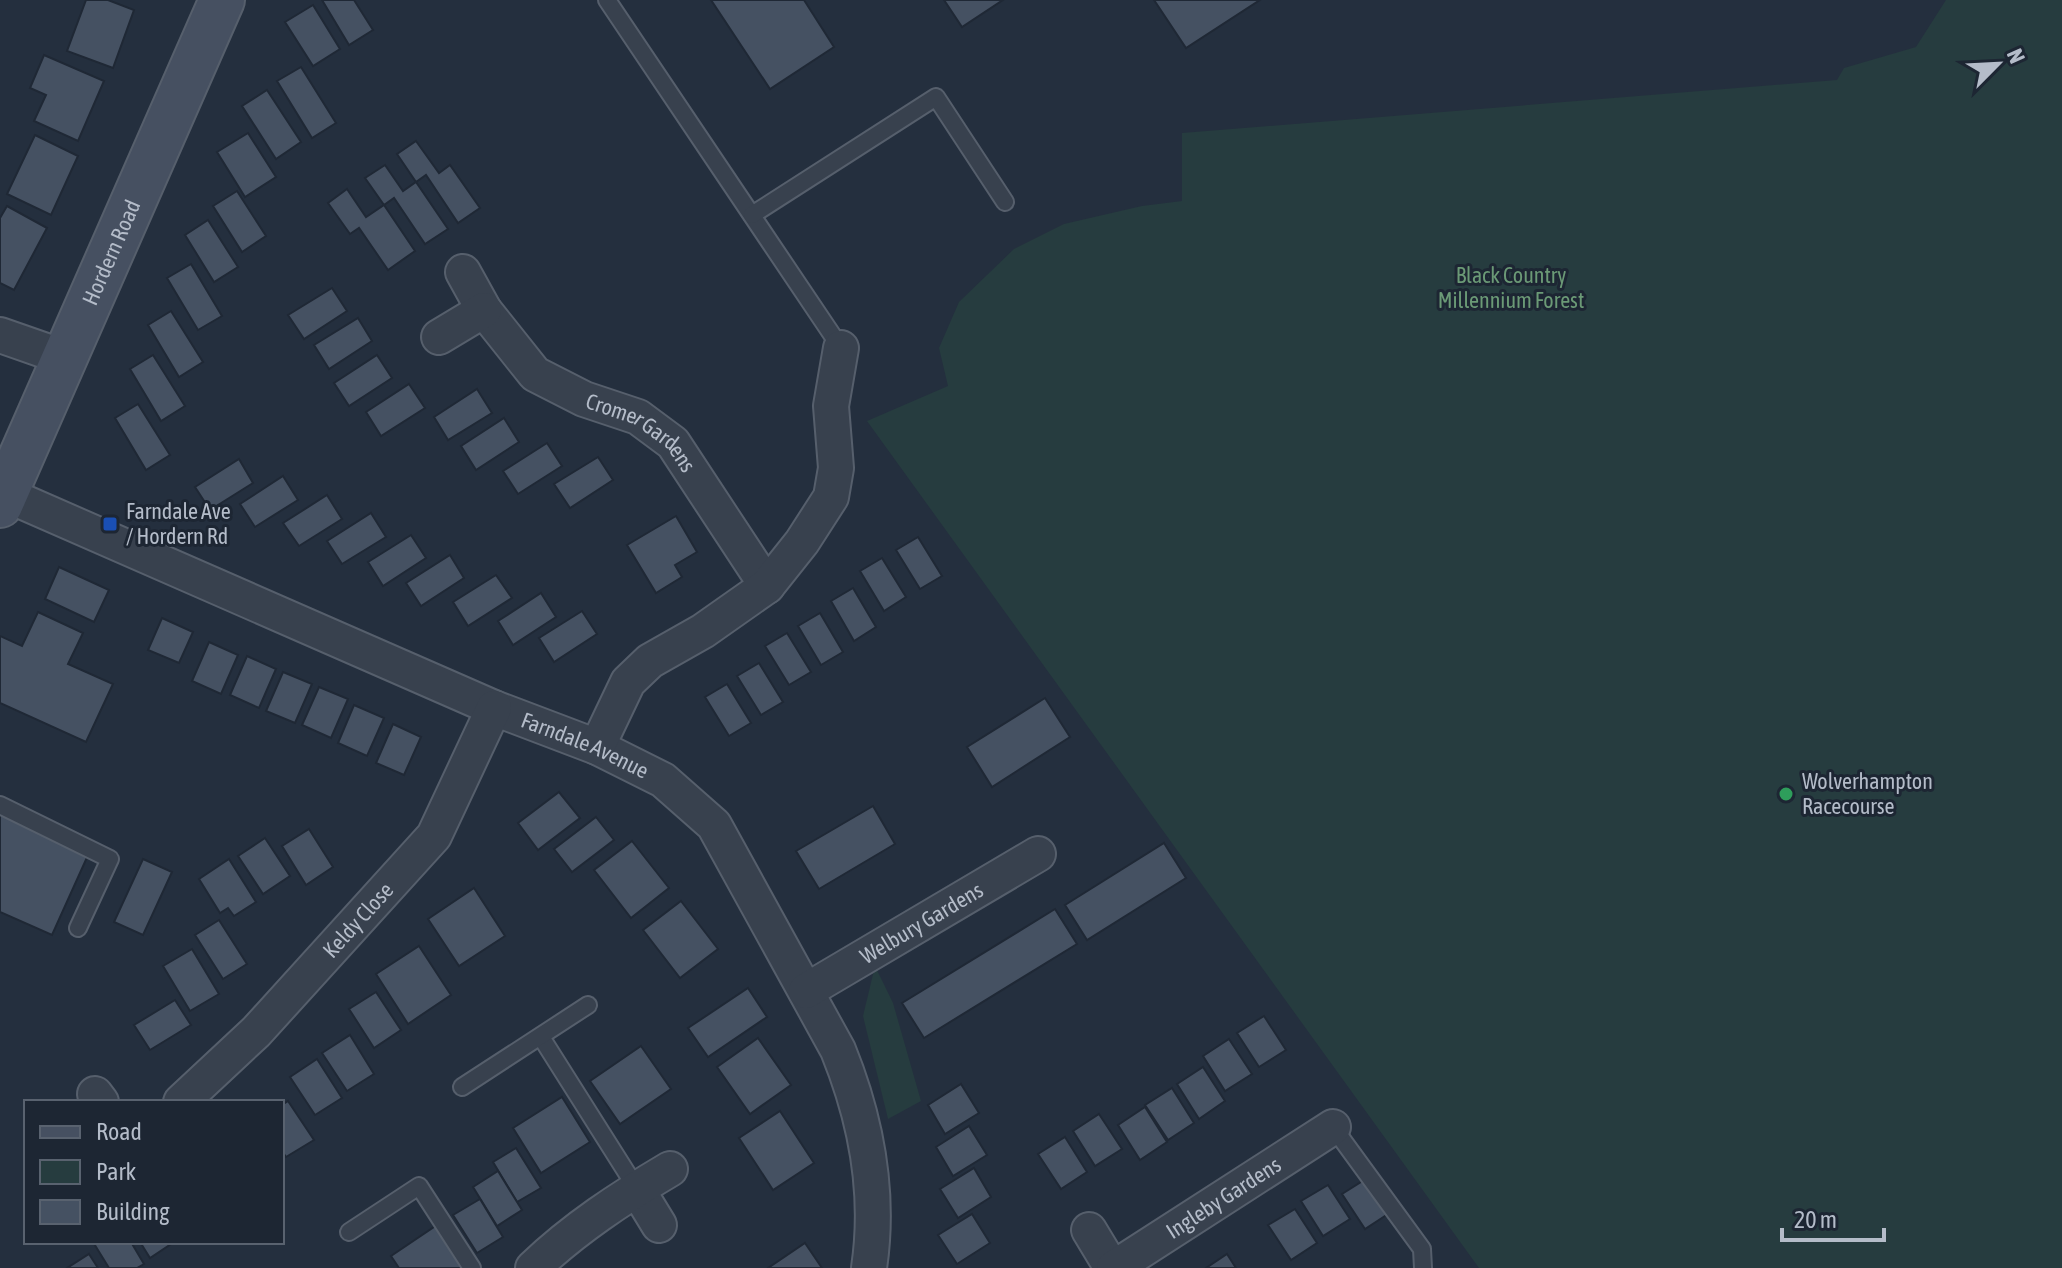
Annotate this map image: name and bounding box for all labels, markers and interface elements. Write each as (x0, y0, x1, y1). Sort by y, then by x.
north arrow (1958, 24, 2038, 104)
text: N (2002, 45, 2031, 67)
street label: Hordern Road (77, 196, 146, 309)
park label: Black Country Millennium Forest (1438, 262, 1584, 313)
street label: Cromer Gardens (583, 388, 702, 477)
place label: Farndale Ave / Hordern Rd (126, 498, 231, 549)
marker: Farndale Ave / Hordern Rd (101, 515, 119, 533)
street label: Farndale Avenue (518, 707, 653, 784)
place label: Wolverhampton Racecourse (1802, 768, 1933, 819)
marker: Wolverhampton Racecourse (1777, 785, 1795, 803)
street label: Welbury Gardens (855, 876, 988, 969)
street label: Keldy Close (317, 877, 398, 963)
legend (24, 1100, 284, 1244)
text: Road (96, 1118, 142, 1145)
street label: Ingleby Gardens (1161, 1151, 1286, 1244)
text: Park (96, 1158, 137, 1185)
scale bar (1782, 1192, 1884, 1242)
text: Building (96, 1198, 170, 1225)
text: 20 m (1794, 1206, 1837, 1233)

